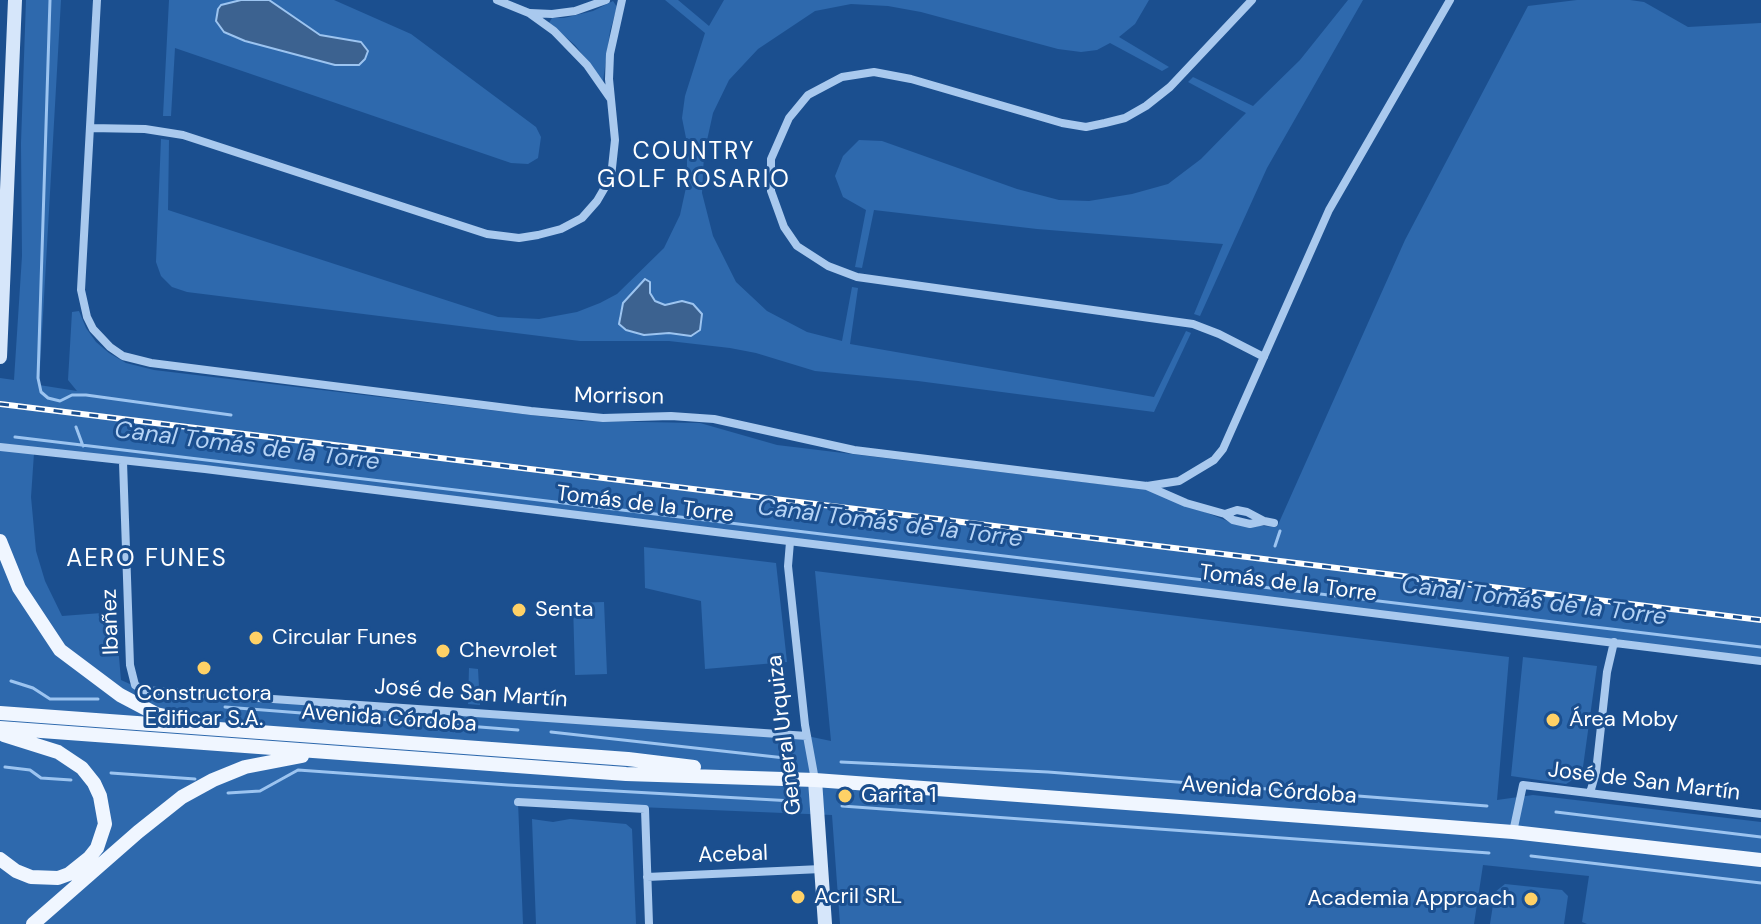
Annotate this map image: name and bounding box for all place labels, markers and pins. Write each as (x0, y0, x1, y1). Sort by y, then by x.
place label: Senta (535, 597, 593, 623)
marker: Senta (510, 601, 528, 619)
place label: Circular Funes (272, 625, 417, 651)
marker: Circular Funes (247, 629, 265, 647)
place label: Chevrolet (459, 638, 557, 664)
marker: Chevrolet (434, 642, 452, 660)
marker: Constructora Edificar S.A. (195, 659, 213, 677)
place label: Constructora Edificar S.A. (136, 681, 272, 732)
place label: Área Moby (1569, 707, 1678, 733)
marker: Área Moby (1544, 711, 1562, 729)
place label: Garita 1 (861, 783, 936, 809)
marker: Garita 1 (836, 787, 854, 805)
place label: Acril SRL (814, 884, 902, 910)
place label: Academia Approach (1307, 886, 1515, 912)
marker: Acril SRL (789, 888, 807, 906)
marker: Academia Approach (1522, 890, 1540, 908)

